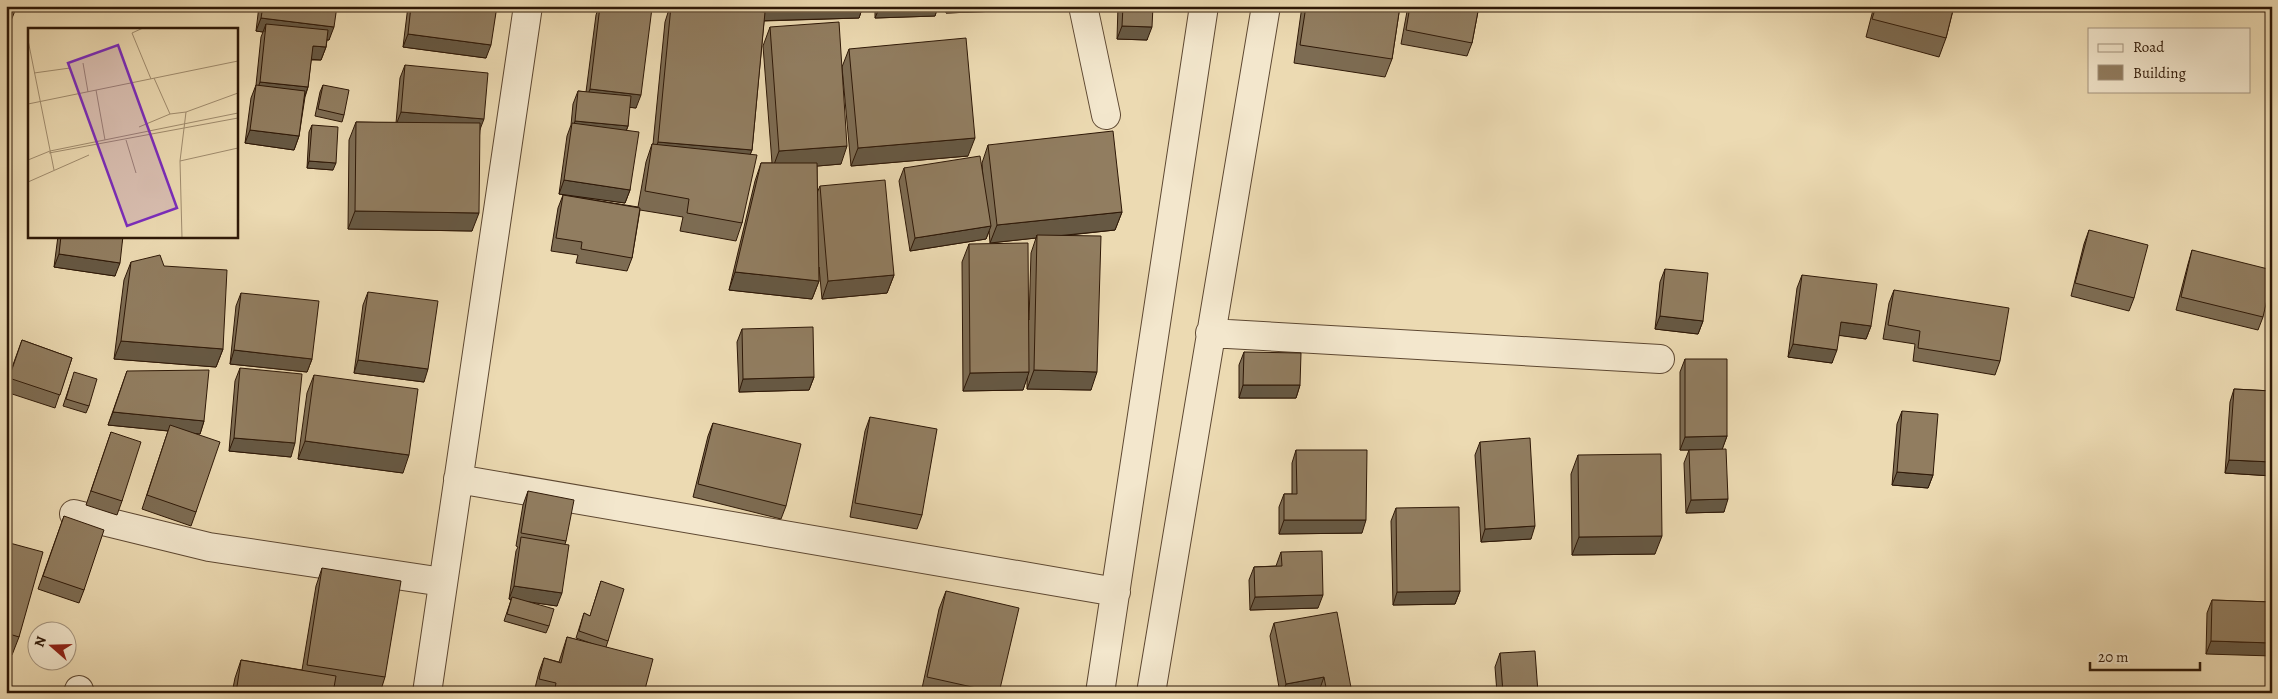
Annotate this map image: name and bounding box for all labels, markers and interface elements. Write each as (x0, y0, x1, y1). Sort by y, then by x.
inset map (28, 28, 238, 238)
legend (2088, 28, 2250, 92)
text: Road (2133, 37, 2165, 57)
text: Building (2133, 63, 2186, 83)
north arrow (28, 622, 78, 672)
text: N (30, 634, 51, 650)
scale bar (2090, 639, 2200, 671)
text: 20 m (2098, 647, 2129, 667)

